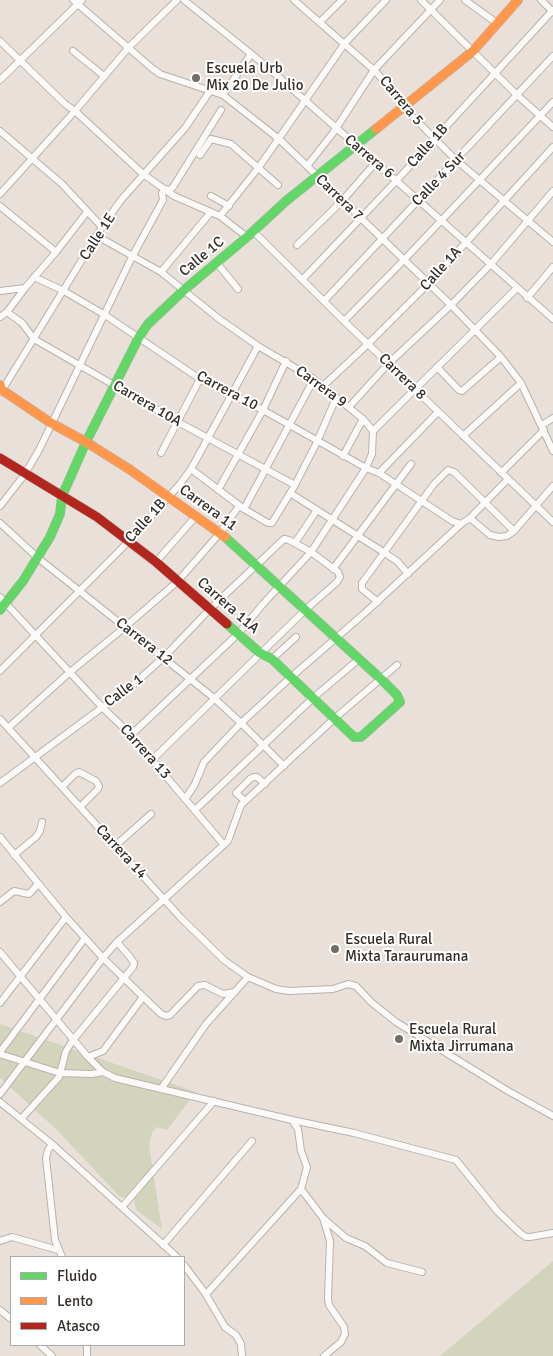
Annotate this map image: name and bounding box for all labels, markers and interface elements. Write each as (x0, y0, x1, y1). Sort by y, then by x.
place label: Escuela Urb Mix 20 De Julio (206, 60, 303, 95)
marker: Escuela Urb Mix 20 De Julio (190, 72, 202, 84)
street label: Carrera 5 (375, 73, 427, 129)
street label: Calle 1B (404, 120, 452, 172)
street label: Carrera 6 (341, 131, 397, 183)
street label: Calle 4 Sur (408, 148, 470, 210)
street label: Carrera 7 (311, 171, 367, 225)
street label: Calle 1E (76, 210, 120, 264)
street label: Calle 1C (176, 233, 228, 281)
street label: Calle 1A (417, 243, 465, 295)
street label: Carrera 8 (374, 350, 430, 404)
street label: Carrera 9 (292, 362, 350, 412)
street label: Carrera 10 (193, 367, 261, 415)
street label: Carrera 10A (109, 377, 185, 431)
street label: Carrera 11 (175, 481, 241, 535)
street label: Calle 1B (122, 495, 170, 547)
street label: Carrera 11A (193, 574, 263, 638)
street label: Carrera 12 (112, 614, 176, 670)
street label: Calle 1 (101, 671, 147, 711)
street label: Carrera 13 (116, 721, 174, 783)
street label: Carrera 14 (91, 821, 151, 883)
place label: Escuela Rural Mixta Taraurumana (345, 931, 468, 966)
marker: Escuela Rural Mixta Taraurumana (329, 943, 341, 955)
place label: Escuela Rural Mixta Jirrumana (409, 1021, 514, 1056)
marker: Escuela Rural Mixta Jirrumana (393, 1033, 405, 1045)
legend (10, 1256, 185, 1346)
text: Fluido (57, 1267, 97, 1285)
text: Lento (57, 1292, 93, 1310)
text: Atasco (57, 1317, 100, 1335)

